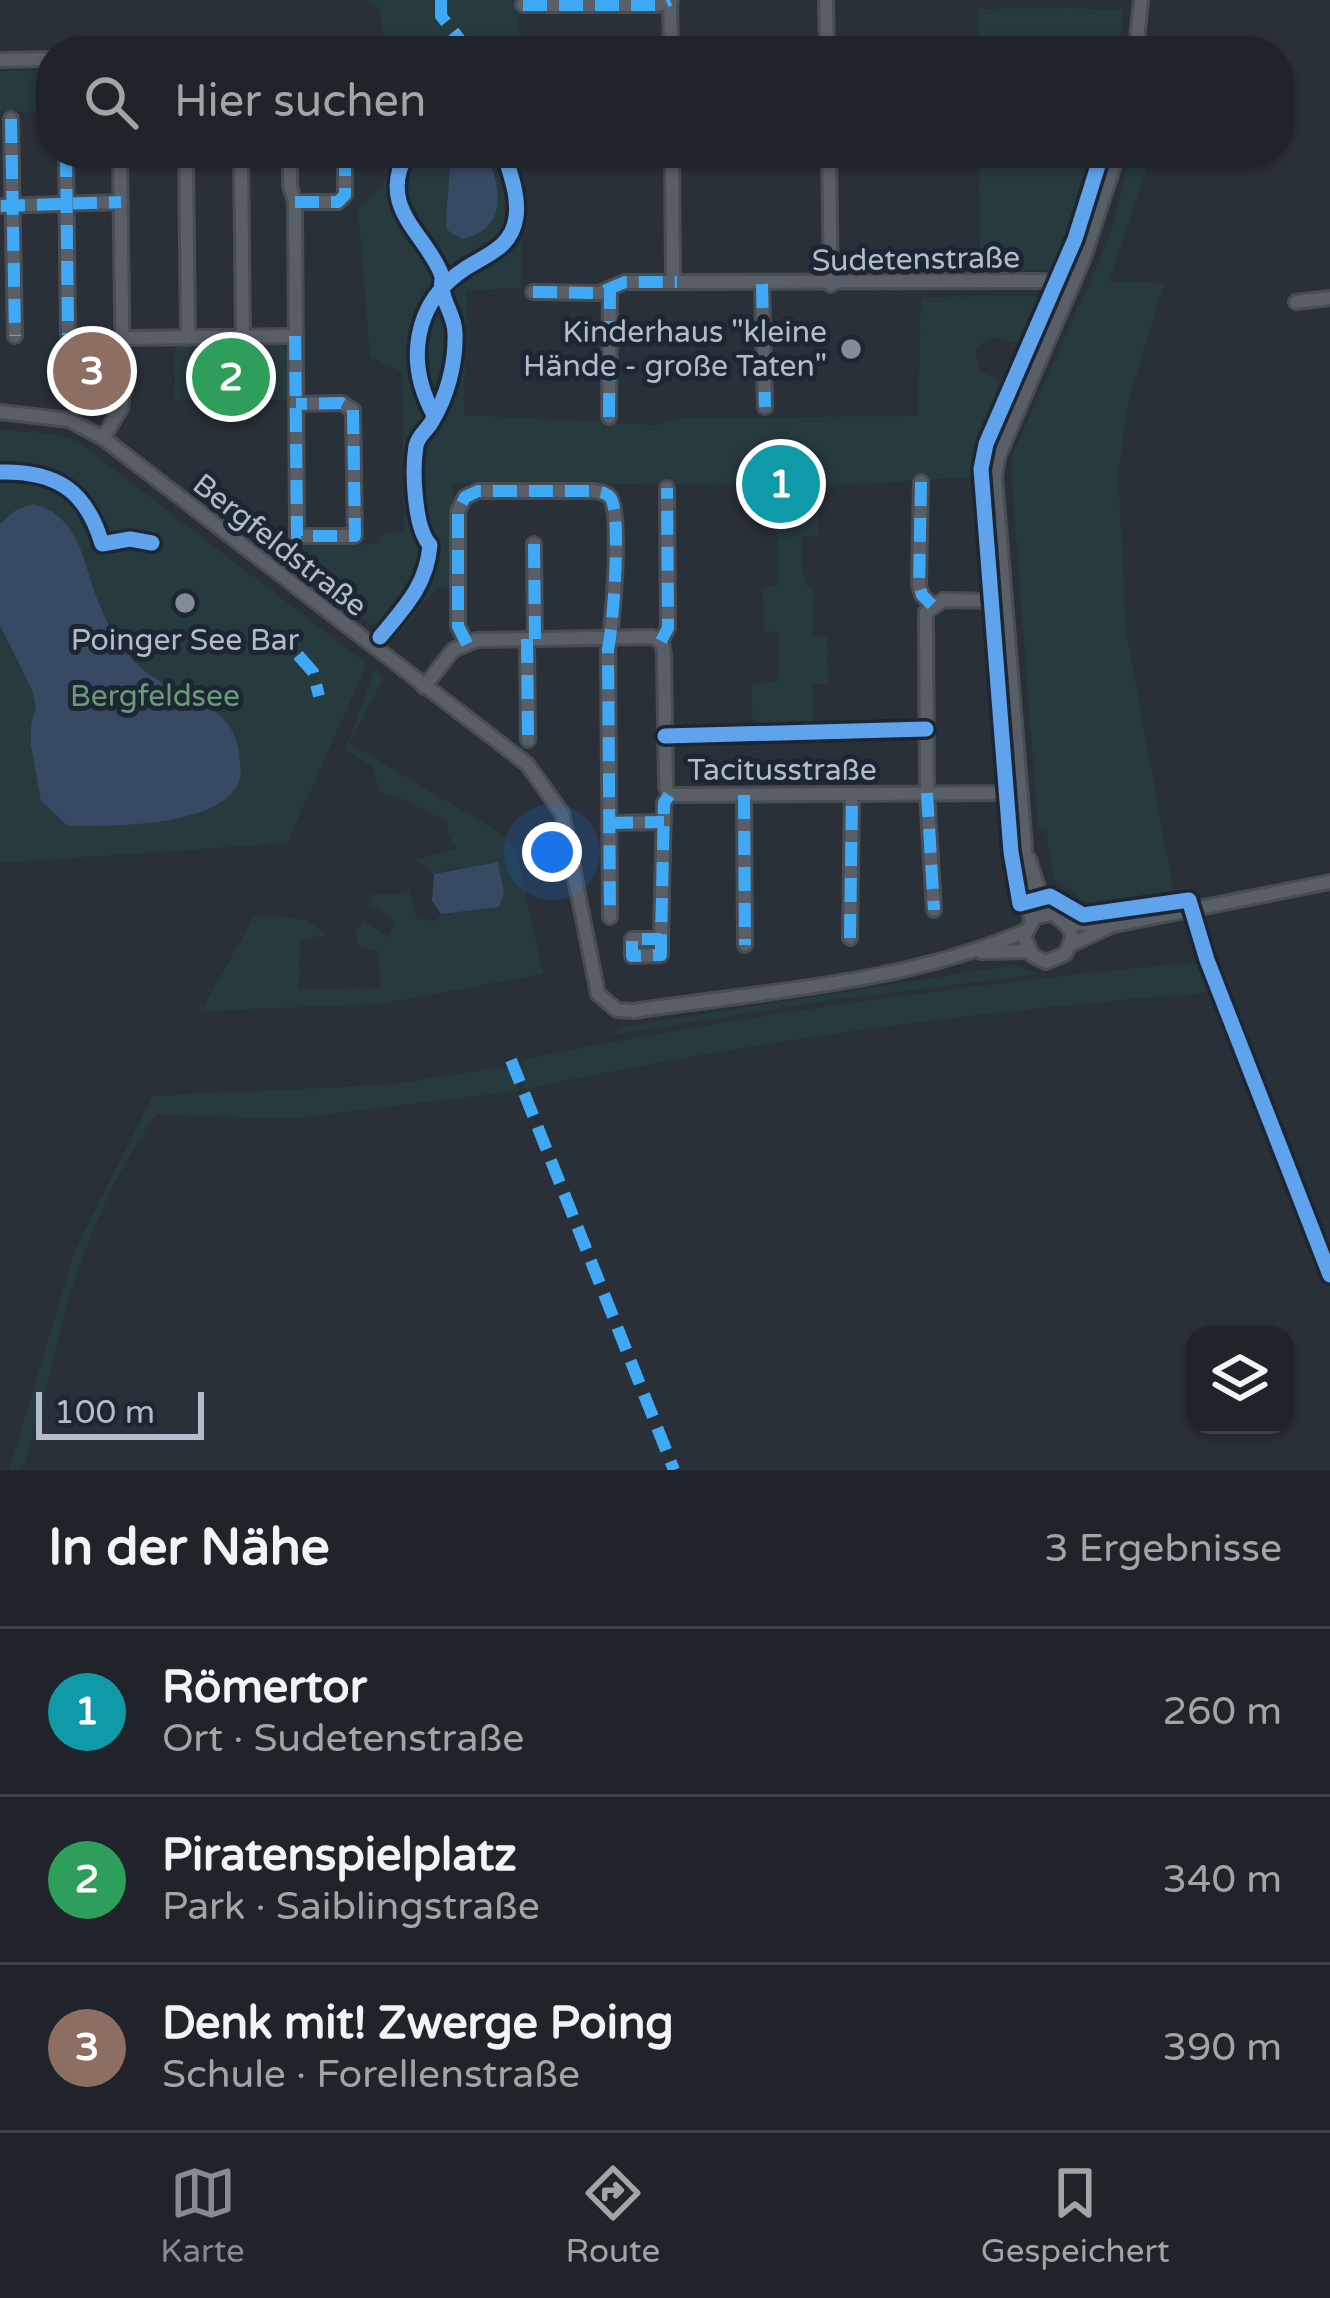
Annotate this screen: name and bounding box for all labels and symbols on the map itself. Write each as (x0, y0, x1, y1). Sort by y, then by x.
street label: Sudetenstraße (812, 239, 1020, 280)
place label: Kinderhaus "kleine Hände - große Taten" (523, 314, 827, 385)
pin: 3 (53, 326, 131, 416)
pin: 2 (192, 332, 270, 422)
marker: Kinderhaus "kleine Hände - große Taten" (838, 336, 864, 362)
pin: 1 (742, 439, 820, 529)
street label: Bergfeldstraße (185, 466, 374, 625)
marker: Poinger See Bar (172, 590, 198, 616)
place label: Poinger See Bar (71, 622, 300, 659)
park label: Bergfeldsee (70, 678, 240, 715)
street label: Tacitusstraße (687, 752, 877, 789)
your location (522, 822, 582, 882)
scale bar (36, 1386, 204, 1439)

